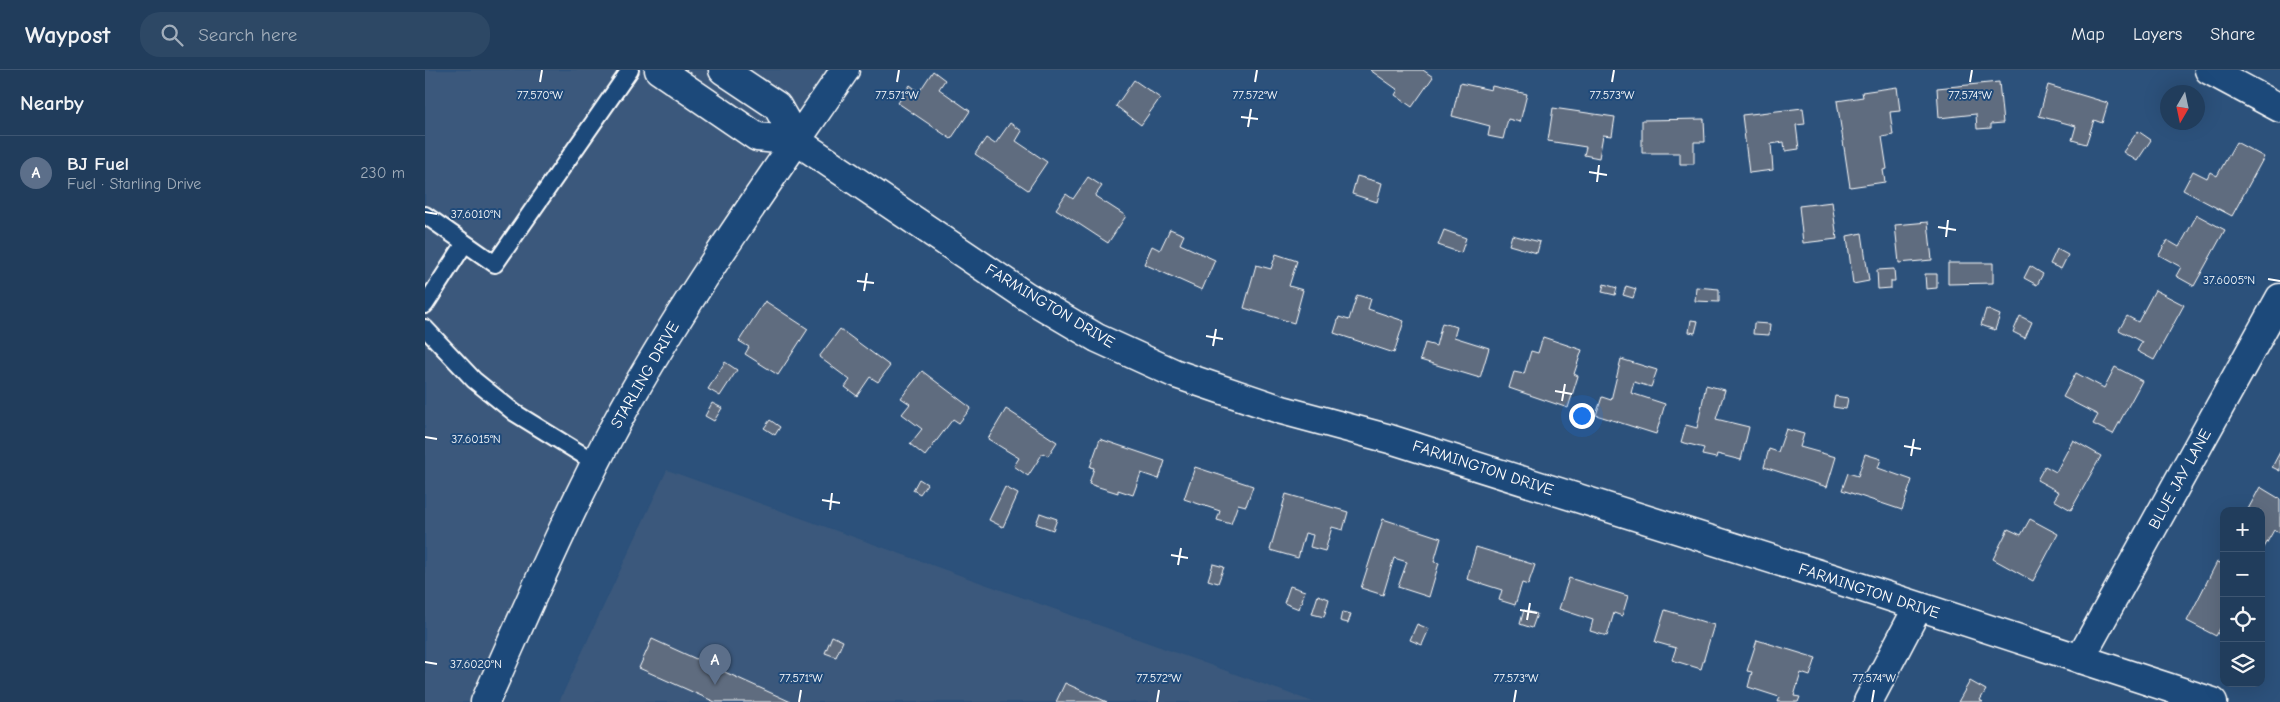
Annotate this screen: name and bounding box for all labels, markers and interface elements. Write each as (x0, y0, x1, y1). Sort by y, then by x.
search box (140, 12, 490, 57)
text: Waypost (25, 21, 110, 49)
icon: search (158, 21, 186, 49)
text: Search here (198, 24, 297, 46)
text: Map (2071, 24, 2105, 45)
text: Layers (2133, 24, 2182, 45)
text: Share (2210, 24, 2255, 45)
north arrow (2160, 85, 2205, 130)
text: 77.570°W (517, 88, 564, 102)
text: 77.571°W (875, 88, 919, 102)
text: 77.572°W (1232, 88, 1278, 102)
text: 77.573°W (1590, 88, 1635, 102)
text: 77.574°W (1948, 88, 1992, 102)
text: Nearby (20, 91, 84, 115)
text: BJ Fuel (67, 153, 129, 175)
text: A (32, 164, 40, 182)
text: 230 m (360, 164, 405, 182)
text: Fuel · Starling Drive (67, 175, 201, 193)
text: 37.6010°N (451, 207, 501, 221)
street label: FARMINGTON DRIVE (982, 260, 1118, 352)
text: 37.6005°N (2203, 273, 2255, 287)
street label: STARLING DRIVE (607, 318, 683, 432)
your location (1569, 403, 1595, 429)
street label: BLUE JAY LANE (2145, 426, 2215, 532)
text: 37.6015°N (451, 432, 501, 446)
street label: FARMINGTON DRIVE (1410, 437, 1556, 499)
map controls (2220, 507, 2265, 687)
button: + (2220, 507, 2265, 552)
button: − (2220, 552, 2265, 597)
street label: FARMINGTON DRIVE (1796, 560, 1942, 622)
button: locate (2220, 597, 2265, 642)
button: layers (2220, 642, 2265, 687)
pin: A (699, 644, 731, 685)
text: 37.6020°N (450, 657, 502, 671)
text: 77.571°W (779, 671, 823, 685)
text: 77.572°W (1136, 671, 1182, 685)
text: 77.573°W (1494, 671, 1539, 685)
text: 77.574°W (1852, 671, 1896, 685)

